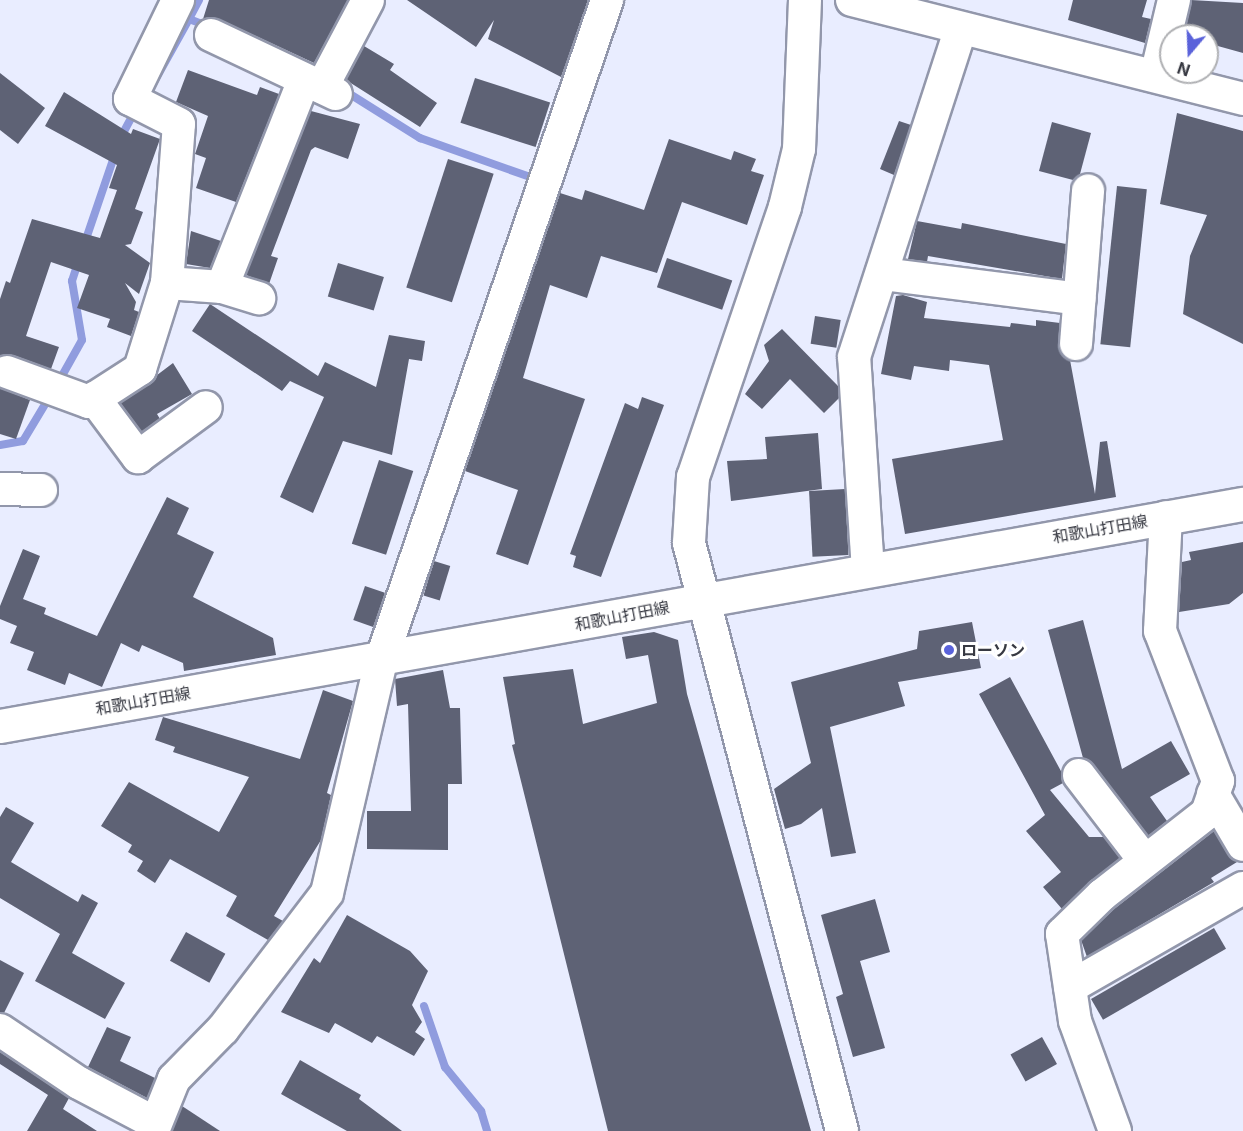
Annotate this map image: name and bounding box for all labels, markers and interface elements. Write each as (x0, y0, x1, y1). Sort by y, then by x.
north arrow (1159, 24, 1219, 84)
text: N (1175, 58, 1193, 81)
street label: 和歌山打田線 (1051, 511, 1149, 547)
street label: 和歌山打田線 (573, 597, 671, 635)
place label: ローソン (961, 640, 1025, 660)
marker: ローソン (942, 643, 956, 657)
street label: 和歌山打田線 (94, 683, 192, 719)

